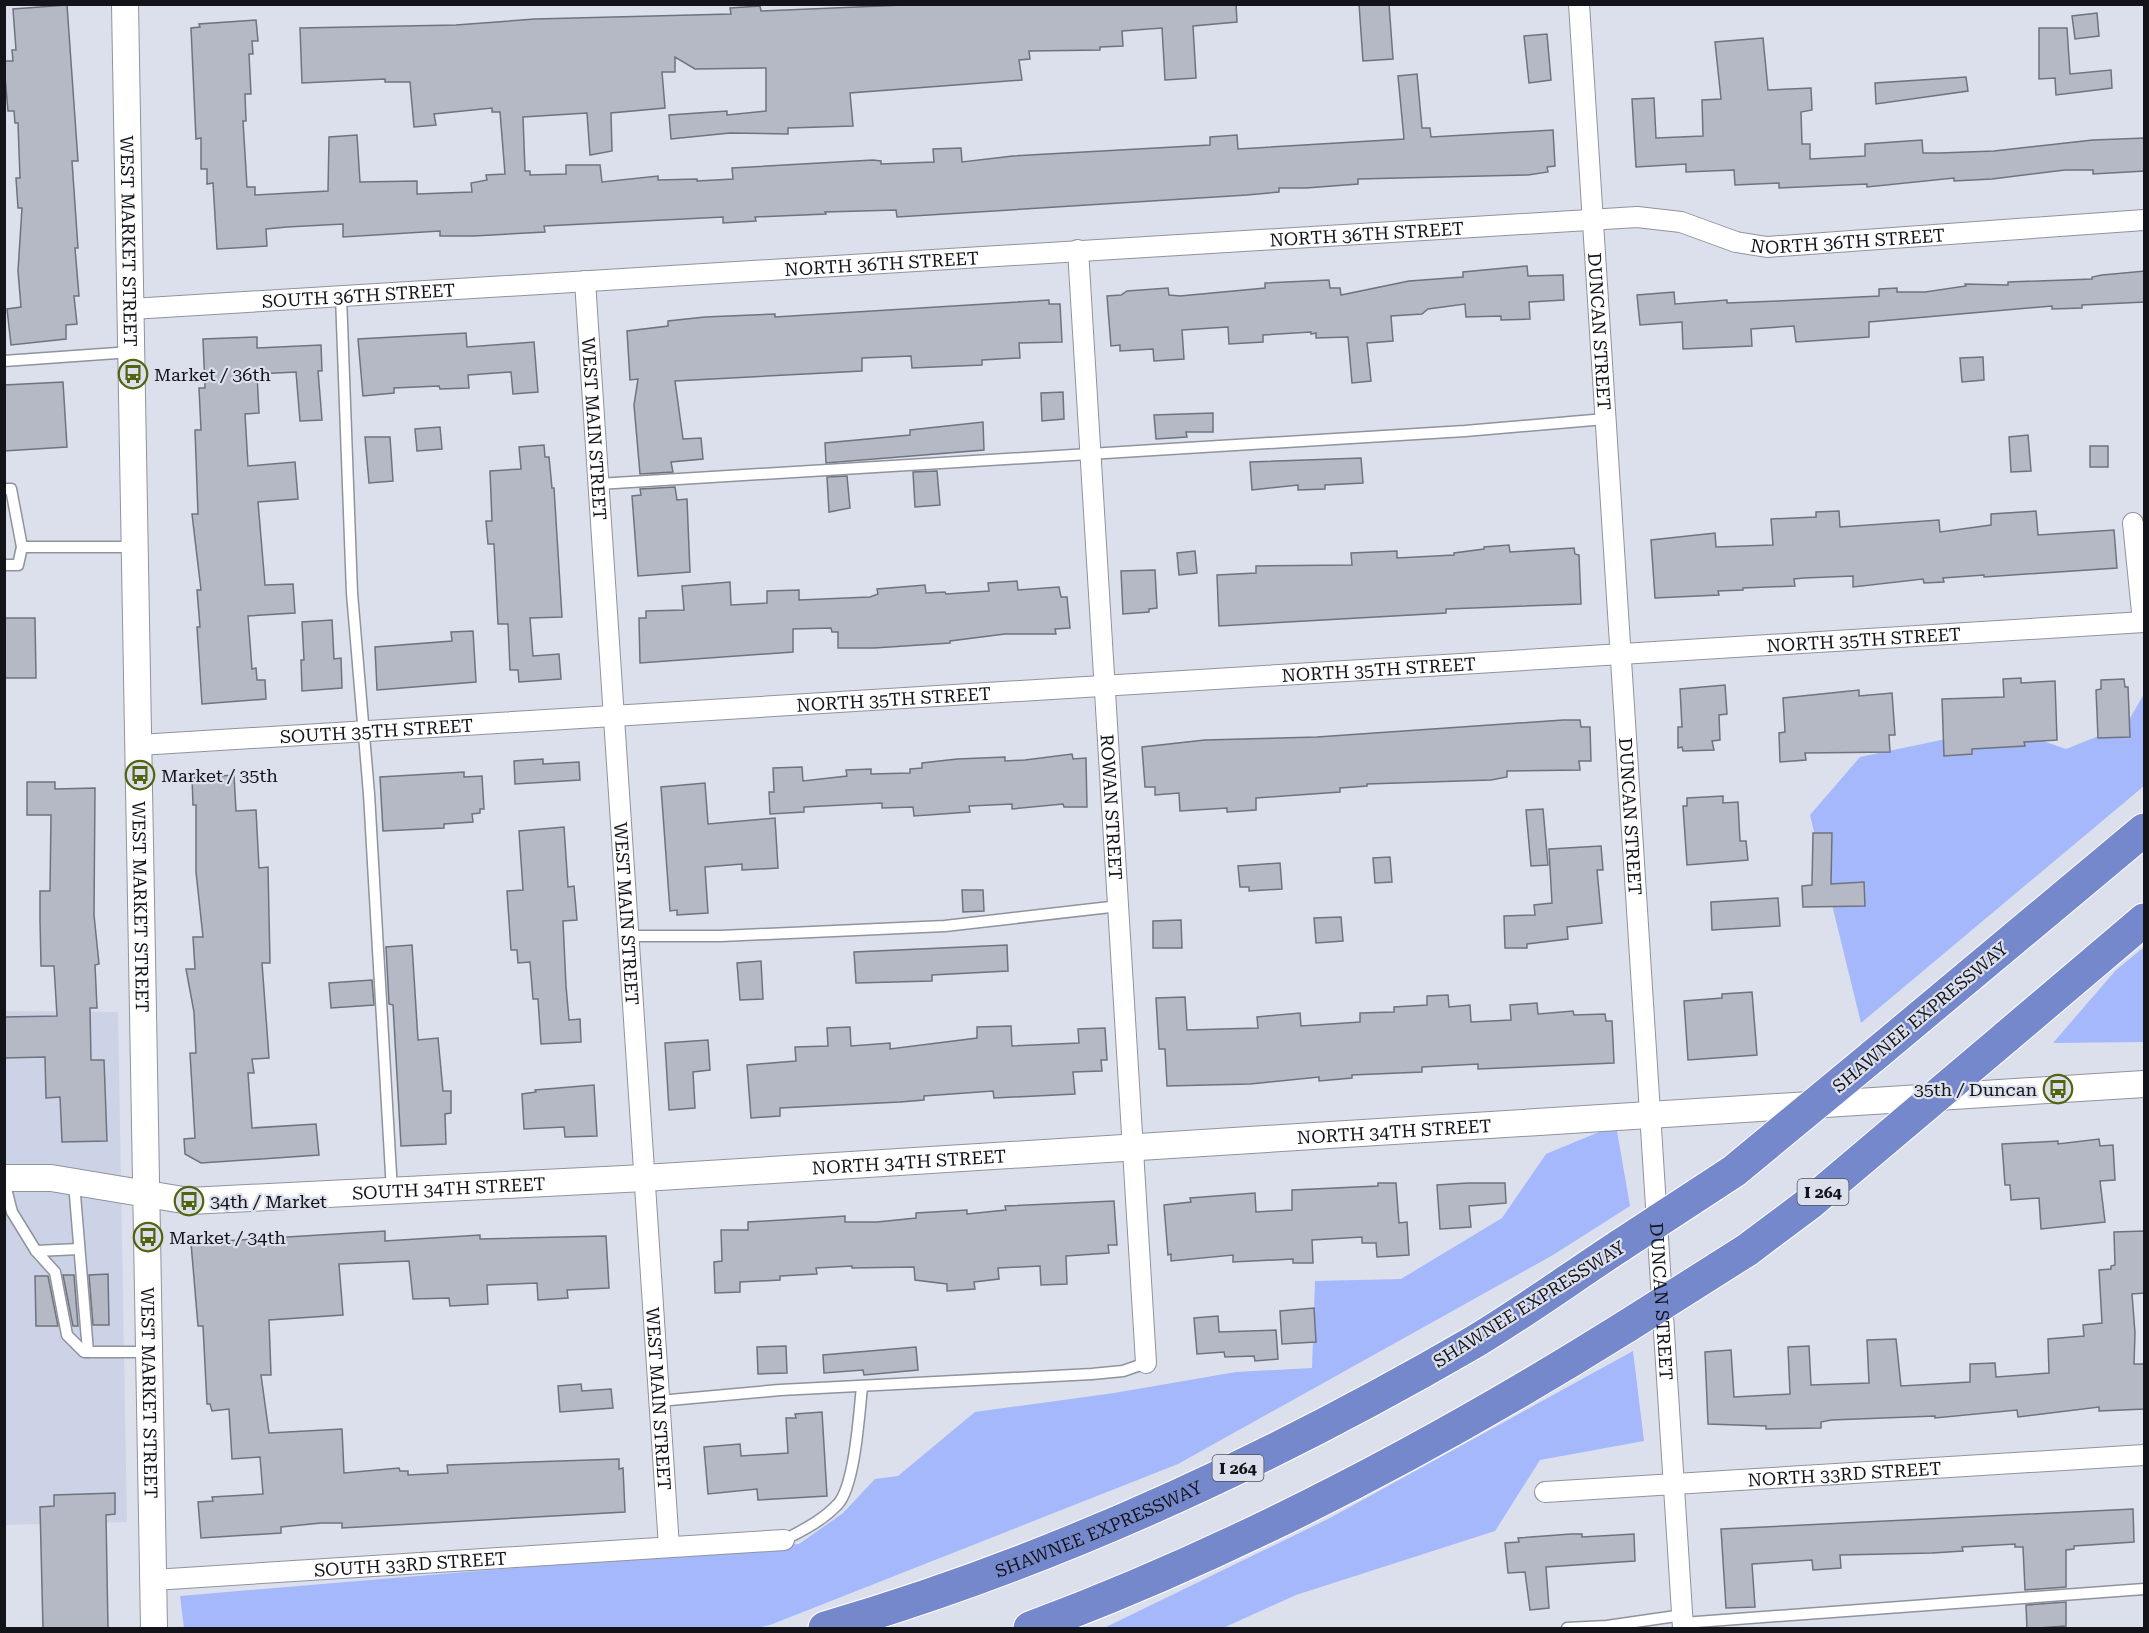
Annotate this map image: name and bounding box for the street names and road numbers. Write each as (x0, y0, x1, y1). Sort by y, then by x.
street label: WEST MARKET STREET (117, 135, 142, 347)
street label: NORTH 36TH STREET (1269, 217, 1465, 250)
street label: NORTH 36TH STREET (1749, 224, 1946, 258)
street label: NORTH 36TH STREET (784, 247, 979, 280)
street label: DUNCAN STREET (1584, 252, 1615, 411)
street label: SOUTH 36TH STREET (261, 279, 456, 311)
street label: WEST MAIN STREET (578, 336, 611, 521)
street label: NORTH 35TH STREET (1766, 623, 1962, 656)
street label: NORTH 35TH STREET (1281, 653, 1476, 685)
street label: NORTH 35TH STREET (796, 682, 991, 715)
street label: SOUTH 35TH STREET (279, 714, 474, 747)
street label: ROWAN STREET (1097, 733, 1127, 881)
street label: DUNCAN STREET (1616, 737, 1647, 896)
street label: WEST MARKET STREET (129, 801, 154, 1013)
street label: WEST MAIN STREET (610, 821, 644, 1006)
street label: SHAWNEE EXPRESSWAY (1828, 937, 2012, 1096)
street label: NORTH 34TH STREET (1296, 1114, 1492, 1148)
street label: NORTH 34TH STREET (811, 1145, 1007, 1178)
street label: SOUTH 34TH STREET (352, 1172, 546, 1203)
road number: I 264 (1798, 1179, 1848, 1205)
street label: DUNCAN STREET (1647, 1222, 1678, 1381)
street label: SHAWNEE EXPRESSWAY (1429, 1236, 1629, 1372)
street label: WEST MARKET STREET (137, 1287, 162, 1499)
street label: WEST MAIN STREET (643, 1306, 676, 1491)
road number: I 264 (1212, 1455, 1264, 1481)
street label: NORTH 33RD STREET (1747, 1457, 1942, 1490)
street label: SHAWNEE EXPRESSWAY (992, 1475, 1206, 1581)
street label: SOUTH 33RD STREET (313, 1547, 507, 1580)

